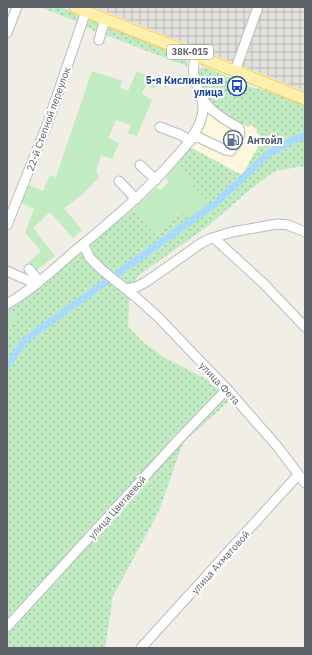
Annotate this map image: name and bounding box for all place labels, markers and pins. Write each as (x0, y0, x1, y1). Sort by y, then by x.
place label: 5-я Кислинская улица (146, 74, 223, 99)
bus stop icon: 5-я Кислинская улица (226, 75, 248, 97)
fuel station icon: Антойл (222, 129, 244, 151)
place label: Антойл (247, 134, 283, 147)

